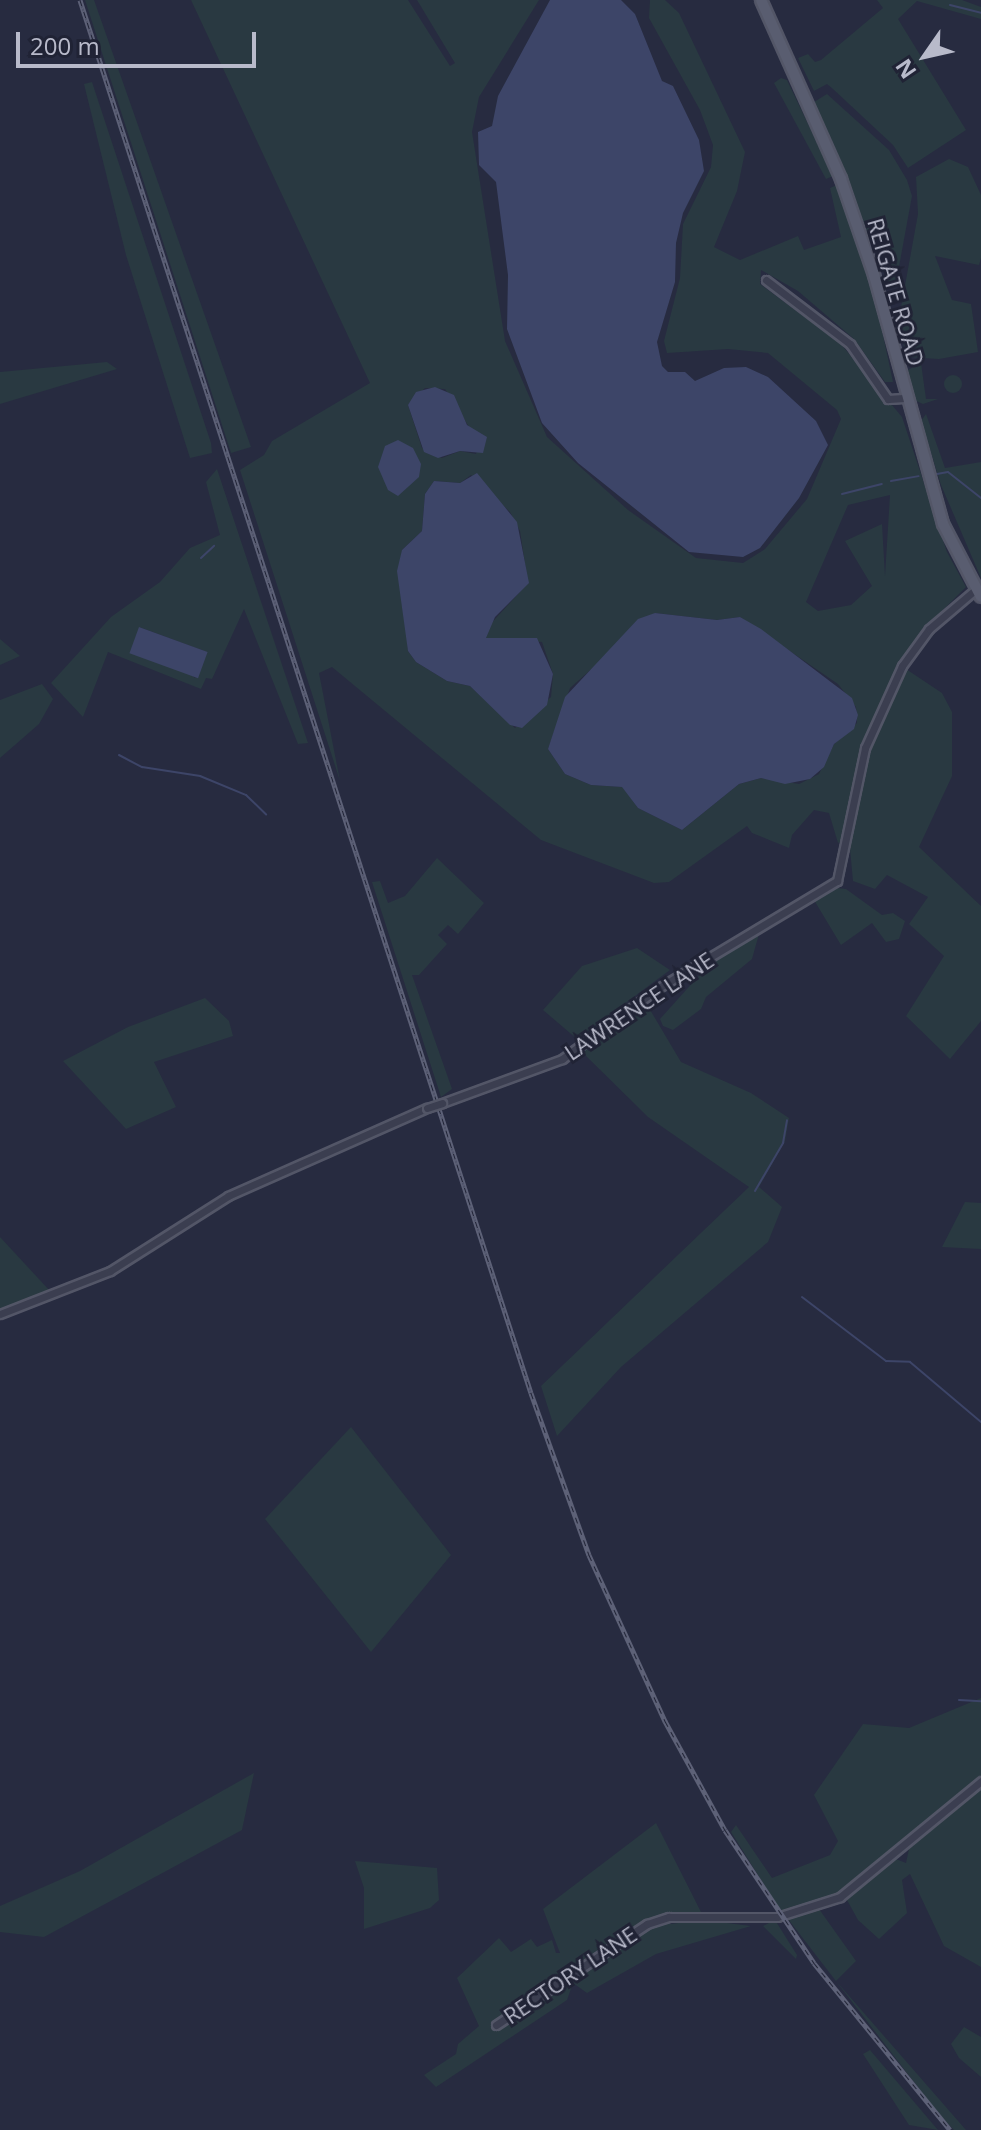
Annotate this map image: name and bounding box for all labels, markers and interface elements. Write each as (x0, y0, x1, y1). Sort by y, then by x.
scale bar (20, 16, 260, 66)
north arrow (885, 16, 965, 96)
text: 200 m (30, 29, 100, 62)
text: N (888, 54, 923, 85)
street label: REIGATE ROAD (862, 215, 930, 369)
street label: LAWRENCE LANE (559, 946, 719, 1066)
street label: RECTORY LANE (499, 1921, 641, 2029)

